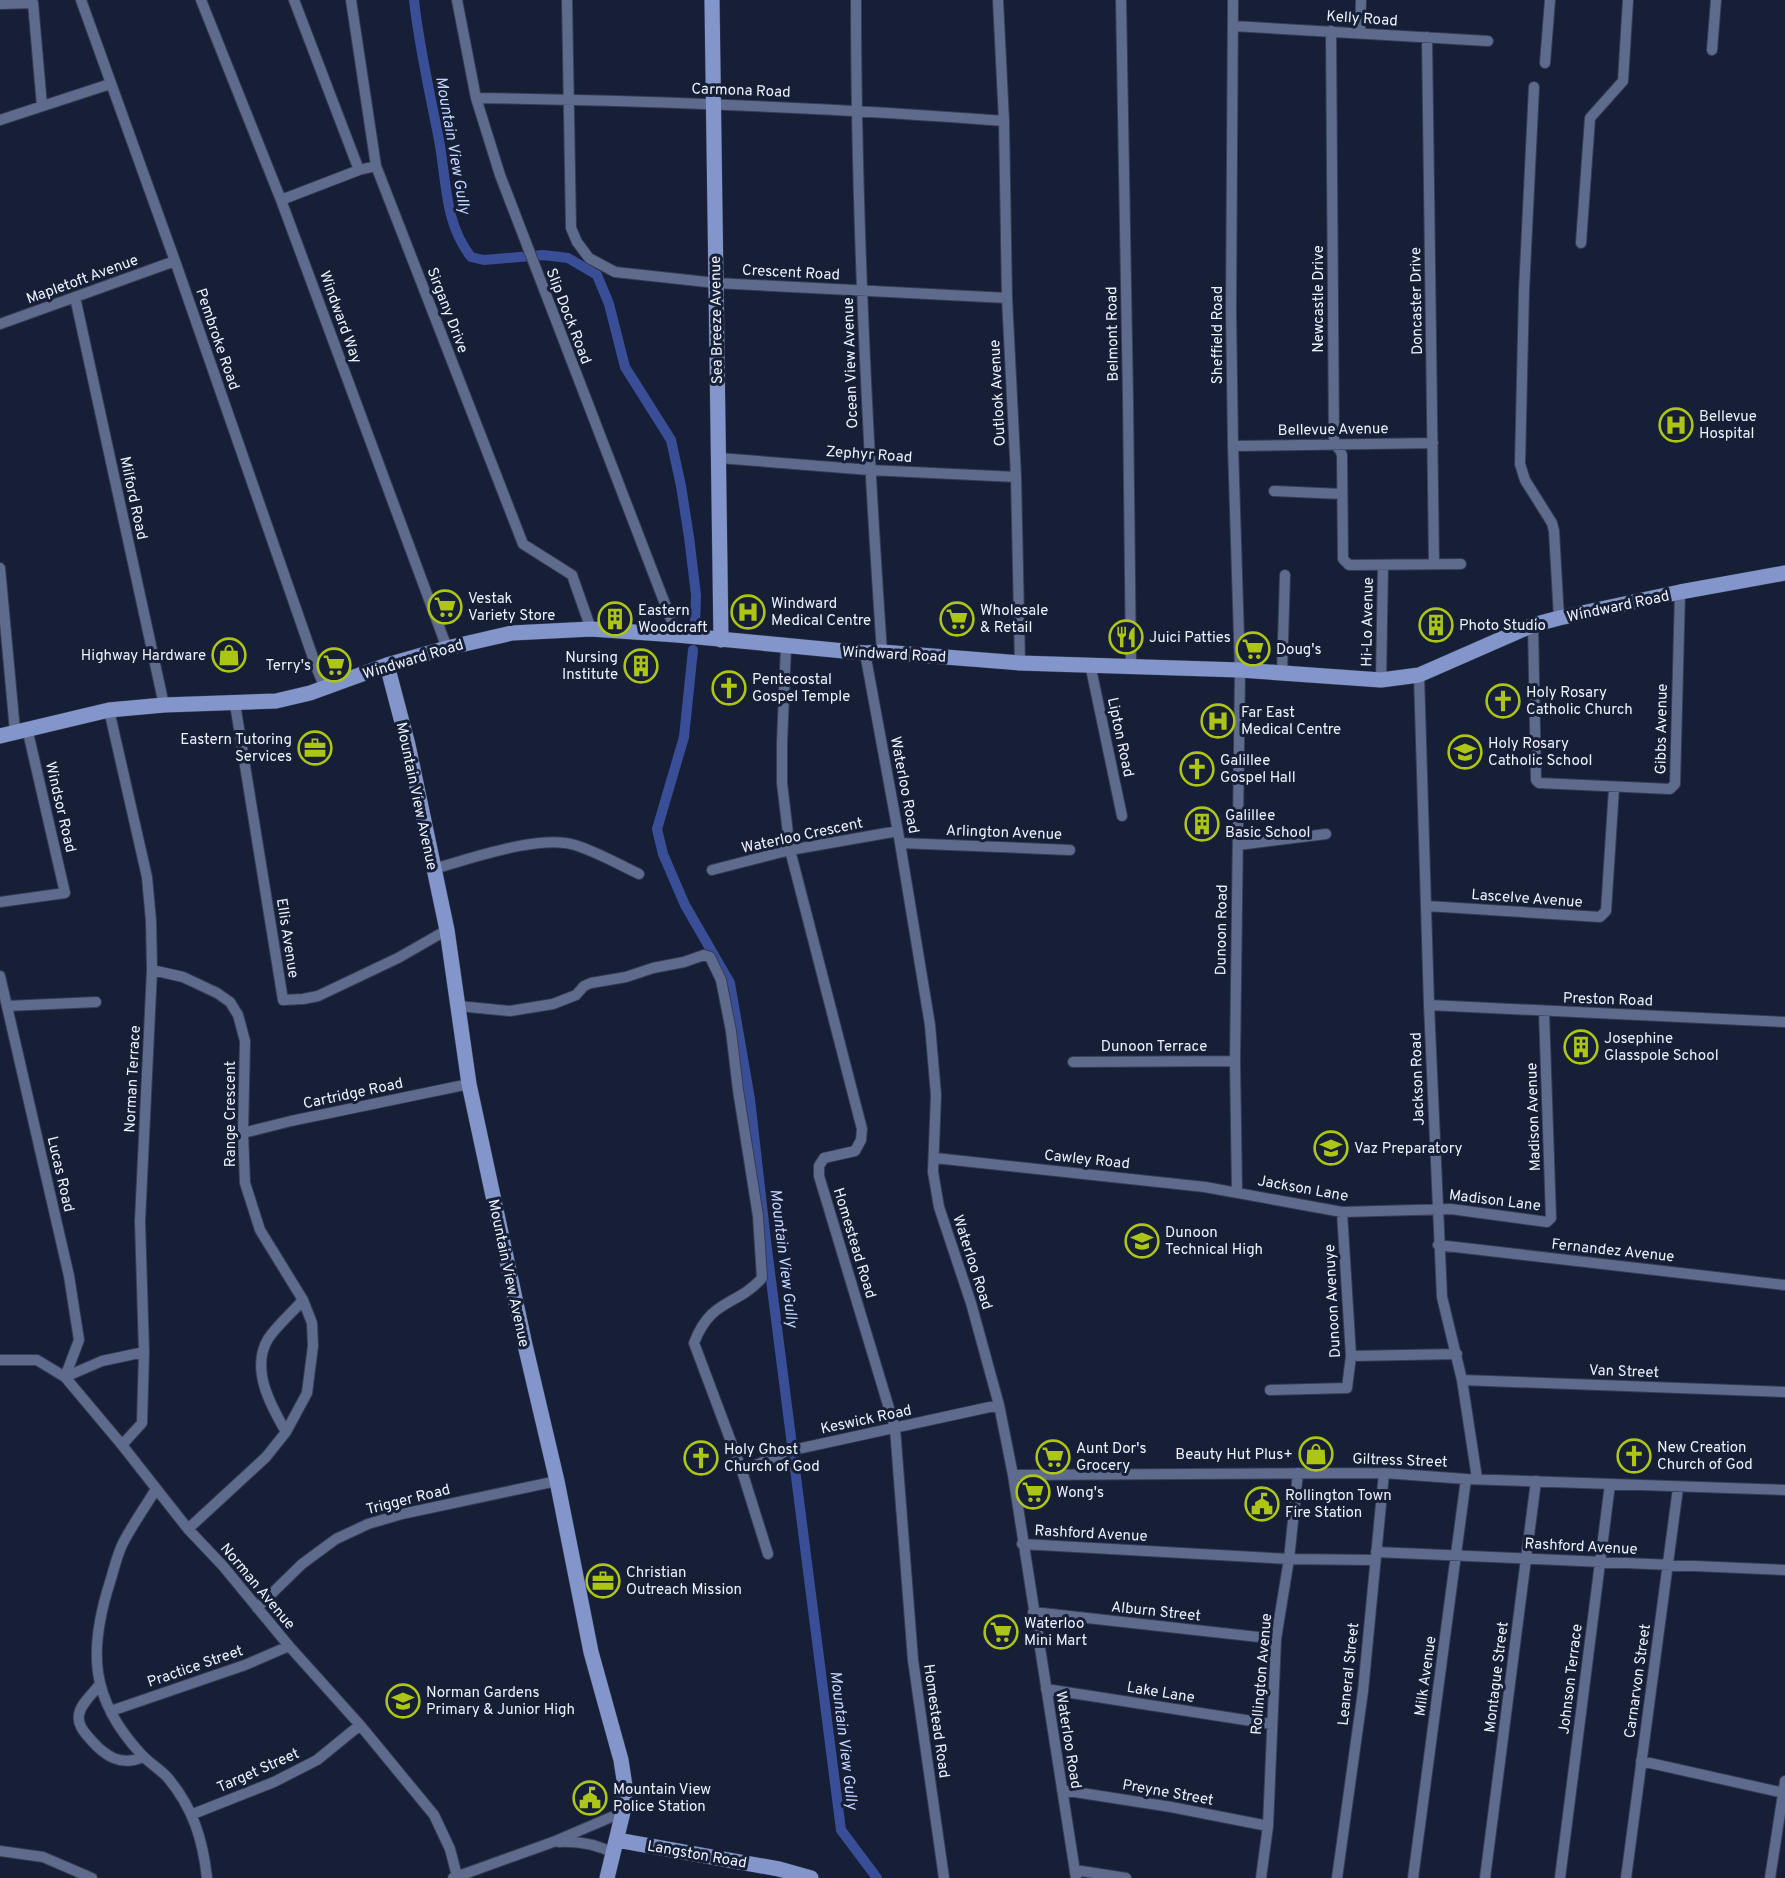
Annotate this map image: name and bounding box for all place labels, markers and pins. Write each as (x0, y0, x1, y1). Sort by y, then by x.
hospital icon: Bellevue Hospital (1658, 407, 1694, 443)
place label: Bellevue Hospital (1699, 408, 1757, 444)
supermarket icon: Vestak Variety Store (427, 589, 463, 625)
place label: Vestak Variety Store (468, 590, 555, 626)
hospital icon: Windward Medical Centre (730, 594, 766, 630)
place label: Windward Medical Centre (771, 595, 871, 631)
building icon: Eastern Woodcraft (597, 601, 633, 637)
supermarket icon: Wholesale & Retail (939, 601, 975, 637)
place label: Eastern Woodcraft (638, 602, 708, 638)
place label: Wholesale & Retail (980, 602, 1048, 638)
building icon: Photo Studio (1418, 607, 1454, 643)
place label: Photo Studio (1459, 617, 1546, 636)
restaurant icon: Juici Patties (1108, 619, 1144, 655)
place label: Juici Patties (1149, 629, 1231, 648)
supermarket icon: Doug's (1235, 631, 1271, 667)
shop icon: Highway Hardware (211, 637, 247, 673)
place label: Doug's (1276, 641, 1322, 660)
place label: Highway Hardware (81, 647, 206, 666)
supermarket icon: Terry's (316, 647, 352, 683)
building icon: Nursing Institute (623, 648, 659, 684)
place label: Nursing Institute (562, 649, 618, 685)
place label: Terry's (265, 657, 311, 676)
church icon: Pentecostal Gospel Temple (711, 670, 747, 706)
place label: Pentecostal Gospel Temple (752, 671, 850, 707)
church icon: Holy Rosary Catholic Church (1485, 683, 1521, 719)
place label: Holy Rosary Catholic Church (1526, 684, 1633, 720)
hospital icon: Far East Medical Centre (1200, 703, 1236, 739)
place label: Far East Medical Centre (1241, 704, 1341, 740)
office icon: Eastern Tutoring Services (297, 730, 333, 766)
place label: Eastern Tutoring Services (180, 731, 292, 767)
school or university icon: Holy Rosary Catholic School (1447, 734, 1483, 770)
place label: Holy Rosary Catholic School (1488, 735, 1592, 771)
church icon: Galillee Gospel Hall (1179, 751, 1215, 787)
place label: Galillee Gospel Hall (1220, 752, 1296, 788)
building icon: Galillee Basic School (1184, 806, 1220, 842)
place label: Galillee Basic School (1225, 807, 1311, 843)
building icon: Josephine Glasspole School (1563, 1029, 1599, 1065)
place label: Josephine Glasspole School (1604, 1030, 1719, 1066)
school or university icon: Vaz Preparatory (1313, 1130, 1349, 1166)
place label: Vaz Preparatory (1354, 1140, 1463, 1159)
school or university icon: Dunoon Technical High (1124, 1223, 1160, 1259)
place label: Dunoon Technical High (1165, 1224, 1263, 1260)
shop icon: Beauty Hut Plus+ (1298, 1436, 1334, 1472)
church icon: New Creation Church of God (1616, 1438, 1652, 1474)
supermarket icon: Aunt Dor's Grocery (1035, 1439, 1071, 1475)
place label: New Creation Church of God (1657, 1439, 1753, 1475)
church icon: Holy Ghost Church of God (683, 1440, 719, 1476)
place label: Aunt Dor's Grocery (1076, 1440, 1147, 1476)
place label: Holy Ghost Church of God (724, 1441, 820, 1477)
place label: Beauty Hut Plus+ (1175, 1446, 1293, 1465)
supermarket icon: Wong's (1015, 1474, 1051, 1510)
place label: Wong's (1056, 1484, 1104, 1503)
public building icon: Rollington Town Fire Station (1244, 1486, 1280, 1522)
place label: Rollington Town Fire Station (1285, 1487, 1392, 1523)
office icon: Christian Outreach Mission (585, 1563, 621, 1599)
place label: Christian Outreach Mission (626, 1564, 742, 1600)
supermarket icon: Waterloo Mini Mart (983, 1614, 1019, 1650)
place label: Waterloo Mini Mart (1024, 1615, 1087, 1651)
school or university icon: Norman Gardens Primary & Junior High (385, 1683, 421, 1719)
place label: Norman Gardens Primary & Junior High (426, 1684, 575, 1720)
public building icon: Mountain View Police Station (572, 1780, 608, 1816)
place label: Mountain View Police Station (613, 1781, 711, 1817)

